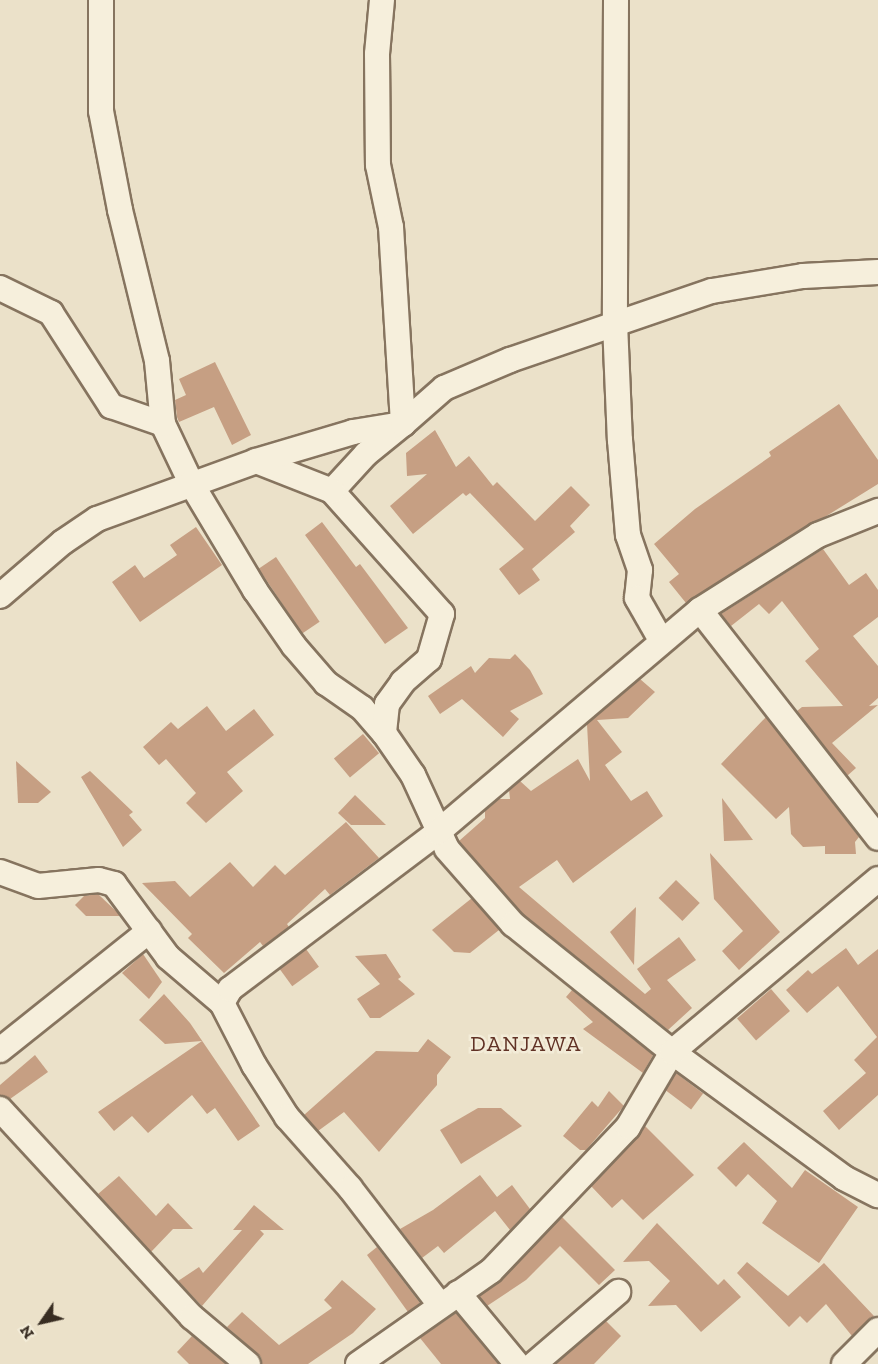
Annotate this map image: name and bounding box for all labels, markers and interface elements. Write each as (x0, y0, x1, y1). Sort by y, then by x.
district label: DANJAWA (470, 1031, 582, 1057)
north arrow (12, 1292, 72, 1352)
text: N (15, 1322, 38, 1343)

